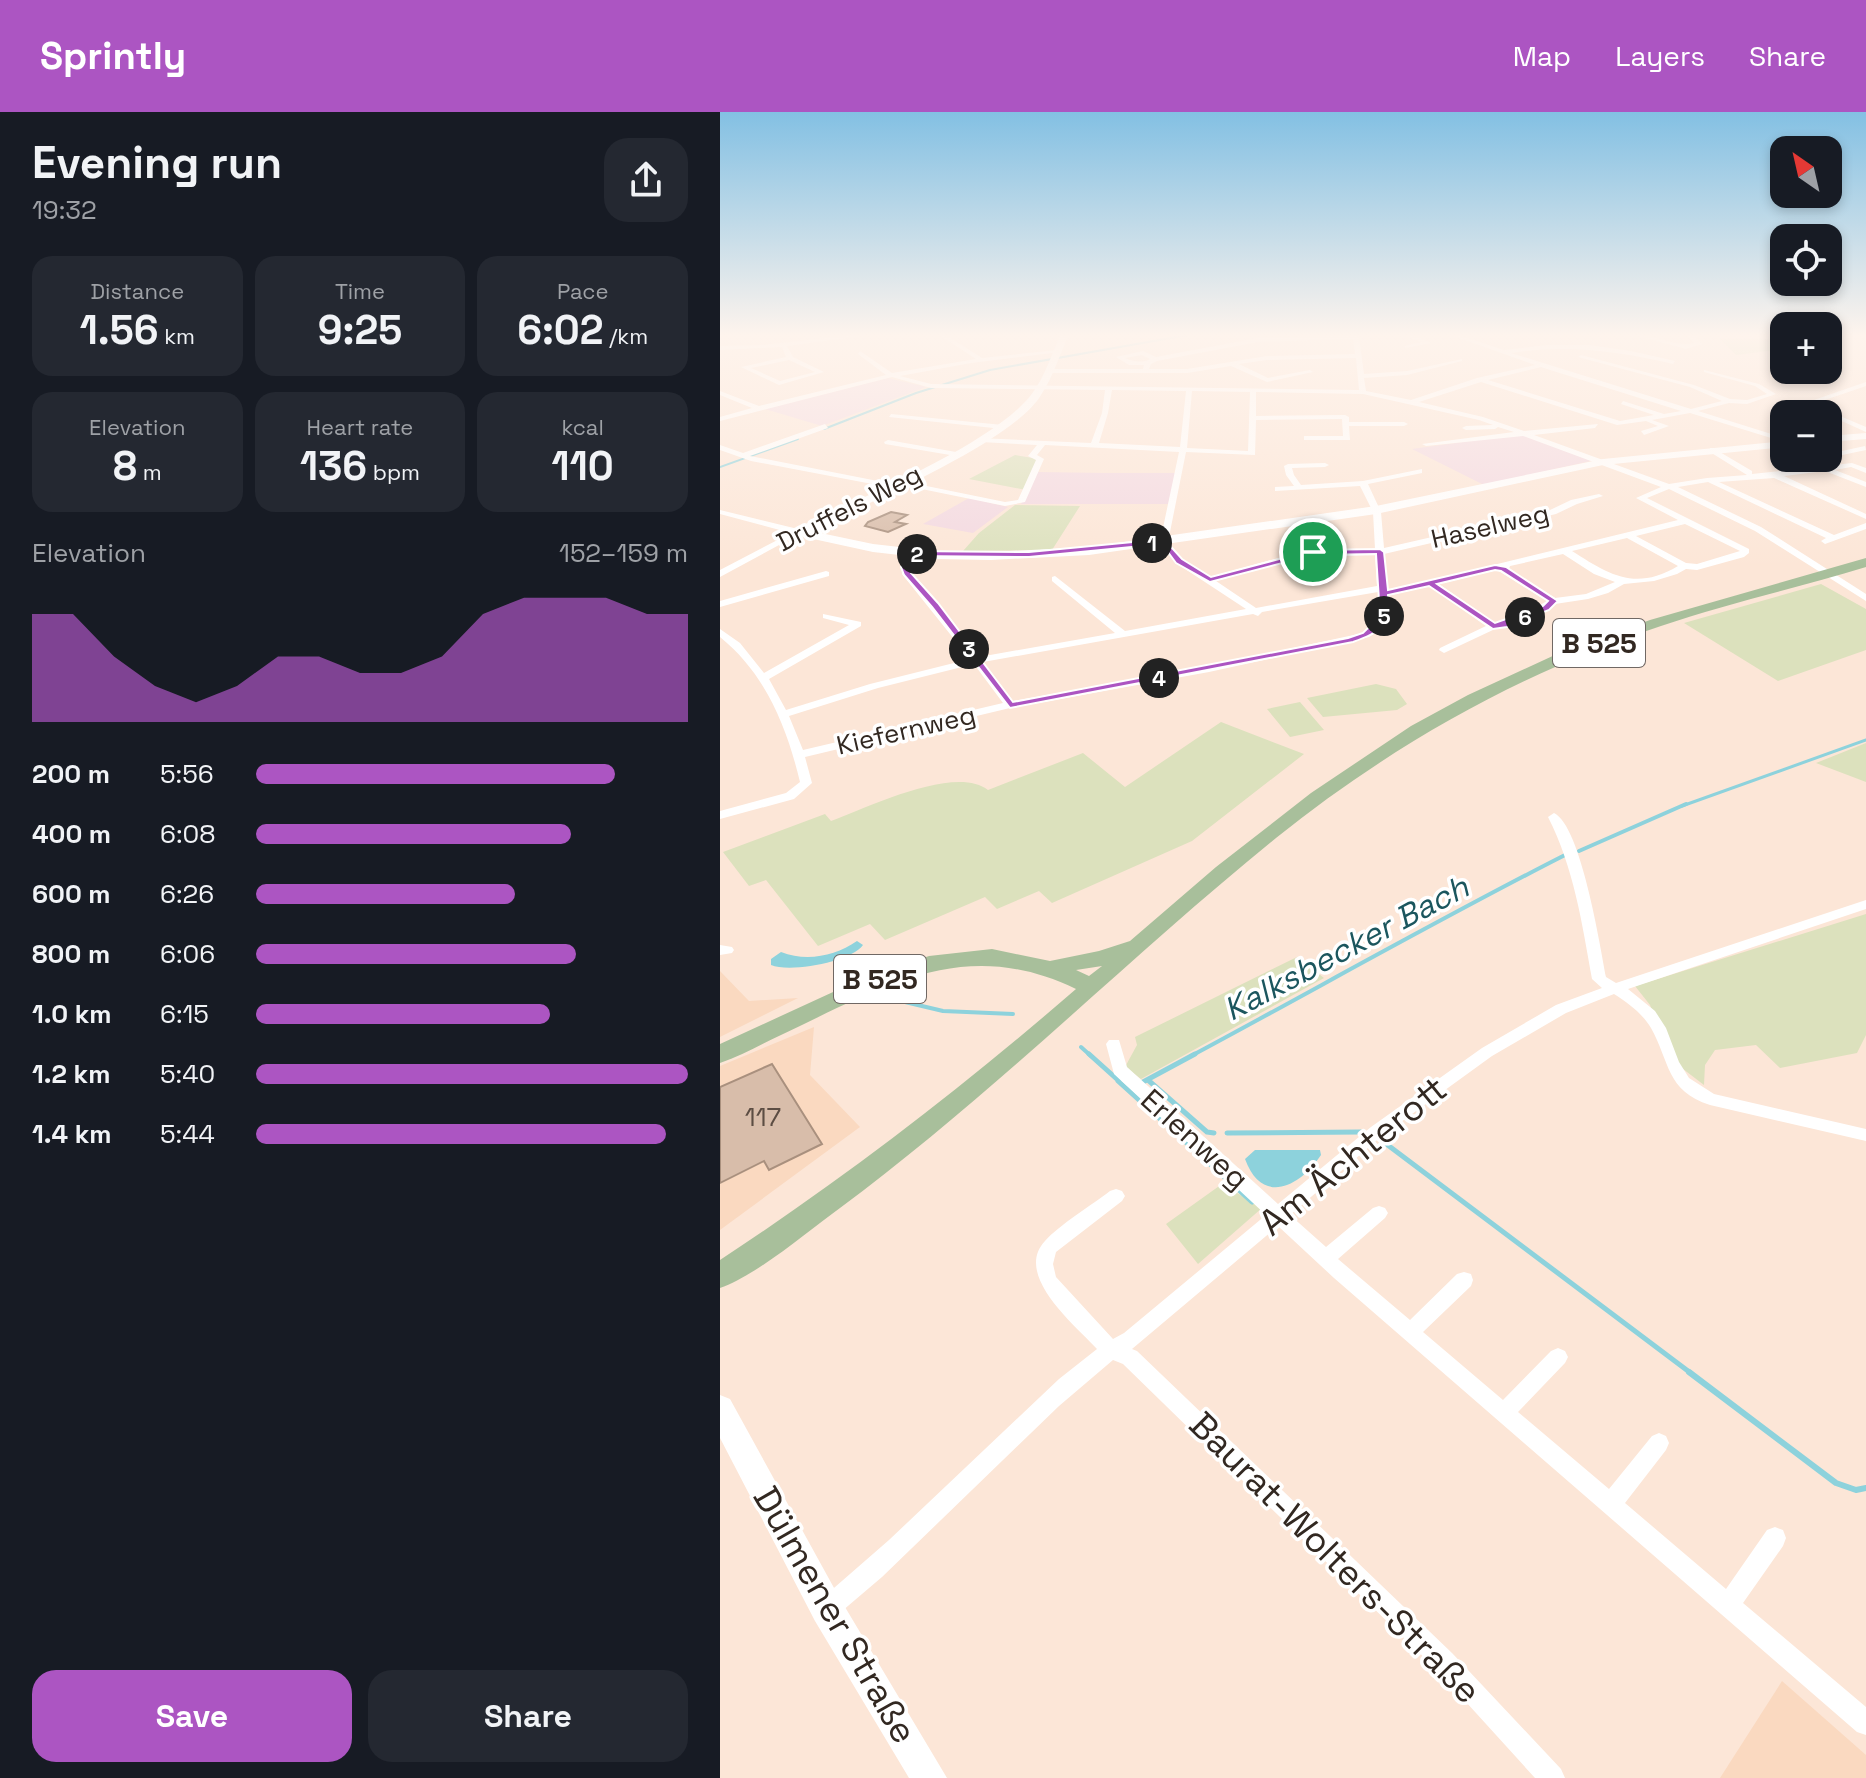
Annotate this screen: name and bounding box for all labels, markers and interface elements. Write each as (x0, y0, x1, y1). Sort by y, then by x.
text: Sprintly (40, 32, 186, 80)
text: Map (1513, 38, 1571, 74)
text: Layers (1615, 38, 1705, 74)
text: Share (1749, 38, 1826, 74)
text: Evening run (32, 135, 282, 191)
north arrow (1770, 136, 1842, 208)
map controls (1770, 136, 1842, 472)
button: share (604, 138, 688, 222)
text: 19:32 (32, 193, 97, 227)
button: locate (1770, 224, 1842, 296)
text: Distance (90, 277, 184, 305)
text: Time (335, 277, 385, 305)
text: Pace (557, 277, 608, 305)
text: 1.56 (80, 305, 158, 356)
text: 9:25 (318, 305, 402, 356)
text: 6:02 (517, 305, 604, 356)
button: + (1770, 312, 1842, 384)
text: km (158, 322, 195, 350)
text: /km (604, 322, 648, 350)
button: − (1770, 400, 1842, 472)
text: Elevation (89, 413, 186, 441)
text: Heart rate (307, 413, 413, 441)
text: kcal (561, 413, 604, 441)
text: 8 (113, 441, 137, 492)
text: 136 (300, 441, 367, 492)
text: 110 (552, 441, 614, 492)
street label: Druffels Weg (771, 457, 927, 559)
text: m (137, 458, 162, 486)
text: bpm (367, 458, 420, 486)
street label: Haselweg (1428, 496, 1552, 556)
pin (1279, 518, 1347, 586)
pin: 1 (1132, 523, 1172, 563)
text: 1 (1147, 529, 1157, 557)
icon: arrive (1291, 530, 1335, 574)
pin: 2 (897, 534, 937, 574)
text: Elevation (32, 536, 146, 570)
text: 152–159 m (559, 536, 688, 570)
text: 2 (910, 540, 924, 568)
pin: 5 (1364, 596, 1404, 636)
pin: 6 (1505, 597, 1545, 637)
text: 5 (1377, 602, 1391, 630)
text: 6 (1518, 603, 1532, 631)
road number: B 525 (1553, 619, 1645, 667)
pin: 3 (949, 629, 989, 669)
text: 3 (962, 635, 976, 663)
pin: 4 (1139, 658, 1179, 698)
text: 4 (1152, 664, 1166, 692)
street label: Kiefernweg (833, 698, 979, 762)
text: 200 m (32, 757, 110, 791)
text: 5:56 (160, 757, 214, 791)
text: 400 m (32, 817, 111, 851)
text: 6:08 (160, 817, 215, 851)
water label: Kalksbecker Bach (1217, 866, 1477, 1029)
text: 600 m (32, 877, 111, 911)
text: 6:26 (160, 877, 214, 911)
text: 800 m (32, 937, 110, 971)
text: 6:06 (160, 937, 215, 971)
road number: B 525 (834, 955, 926, 1003)
text: 1.0 km (32, 997, 112, 1031)
text: 6:15 (160, 997, 209, 1031)
text: 1.2 km (32, 1057, 110, 1091)
text: 5:40 (160, 1057, 215, 1091)
street label: Am Ächterott (1250, 1066, 1456, 1246)
street label: Erlenweg (1133, 1080, 1257, 1198)
house number: 117 (745, 1100, 781, 1134)
text: 1.4 km (32, 1117, 112, 1151)
text: 5:44 (160, 1117, 215, 1151)
street label: Baurat-Wolters-Straße (1179, 1402, 1491, 1714)
street label: Dülmener Straße (743, 1478, 927, 1752)
button: Save (32, 1670, 352, 1762)
button: Share (368, 1670, 688, 1762)

